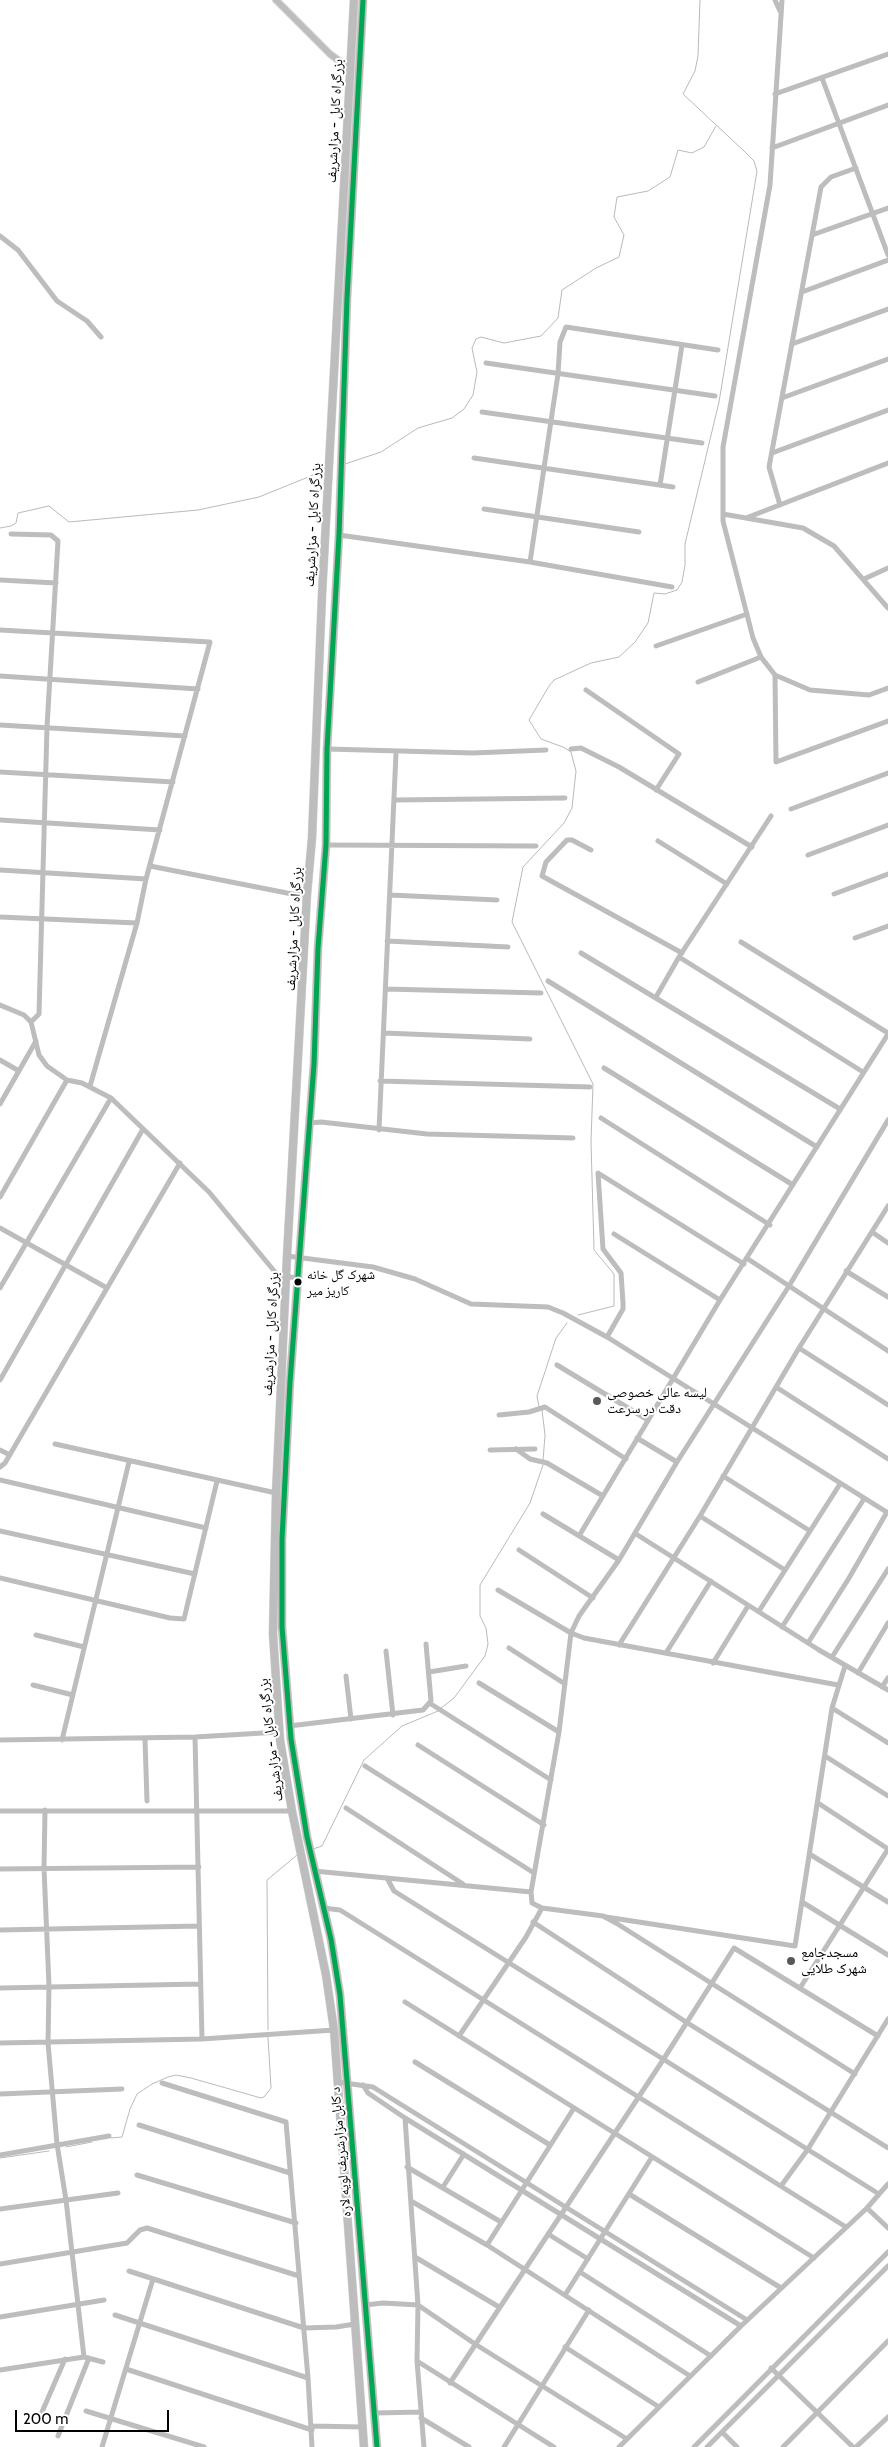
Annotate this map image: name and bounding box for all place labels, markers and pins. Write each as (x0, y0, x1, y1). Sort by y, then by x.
place label: شهرک گل خانه کاریز میر (307, 1267, 375, 1298)
marker: شهرک گل خانه کاریز میر (293, 1277, 303, 1287)
place label: لیسه عالی خصوصی دقت در سرعت (607, 1385, 707, 1418)
marker: لیسه عالی خصوصی دقت در سرعت (591, 1395, 603, 1407)
place label: مسجدجامع شهرک طلایی (801, 1945, 867, 1978)
marker: مسجدجامع شهرک طلایی (785, 1955, 797, 1967)

